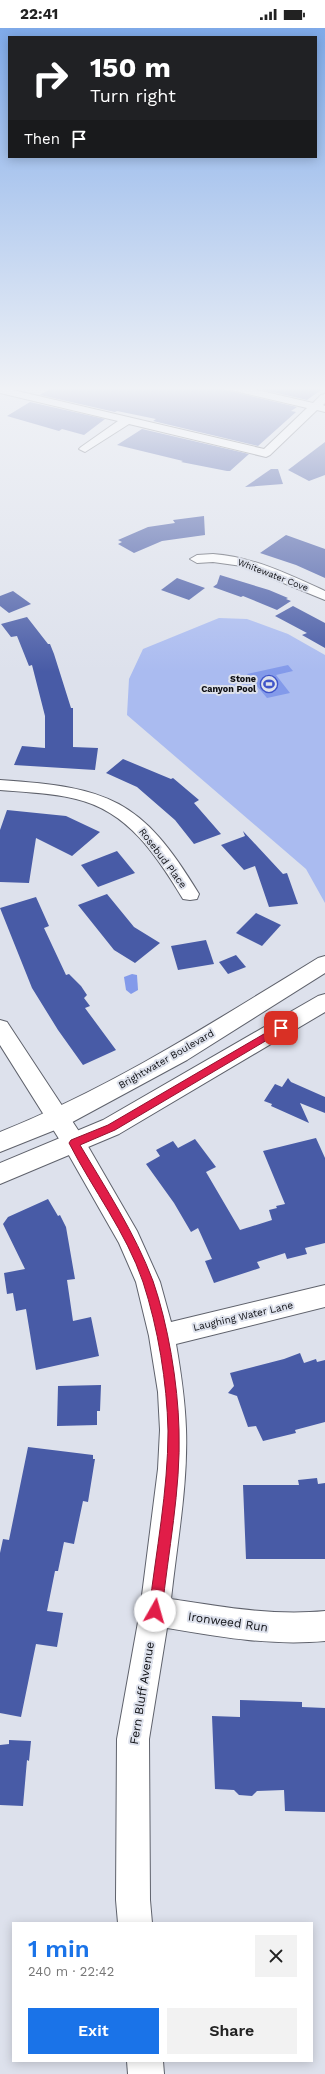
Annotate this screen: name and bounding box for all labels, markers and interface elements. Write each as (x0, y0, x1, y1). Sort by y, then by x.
text: 22:41 (20, 5, 58, 23)
text: 150 m (90, 51, 171, 84)
icon: right (24, 52, 76, 104)
text: Turn right (90, 85, 176, 106)
icon: arrive (68, 128, 90, 150)
text: Then (24, 130, 60, 148)
street label: Whitewater Cove (236, 557, 310, 593)
place label: Stone Canyon Pool (201, 674, 256, 694)
sports icon: Stone Canyon Pool (259, 674, 279, 694)
street label: Rosebud Place (137, 826, 189, 890)
pin (264, 1011, 298, 1045)
icon: arrive (270, 1017, 292, 1039)
street label: Brightwater Boulevard (116, 1027, 216, 1091)
street label: Laughing Water Lane (192, 1299, 294, 1333)
position arrow (134, 1590, 176, 1632)
street label: Ironweed Run (187, 1609, 269, 1635)
street label: Fern Bluff Avenue (127, 1641, 157, 1745)
text: 1 min (28, 1935, 90, 1963)
button: close (255, 1935, 297, 1977)
text: 240 m · 22:42 (28, 1964, 114, 1979)
button: Exit (28, 2008, 159, 2054)
button: Share (167, 2008, 297, 2054)

